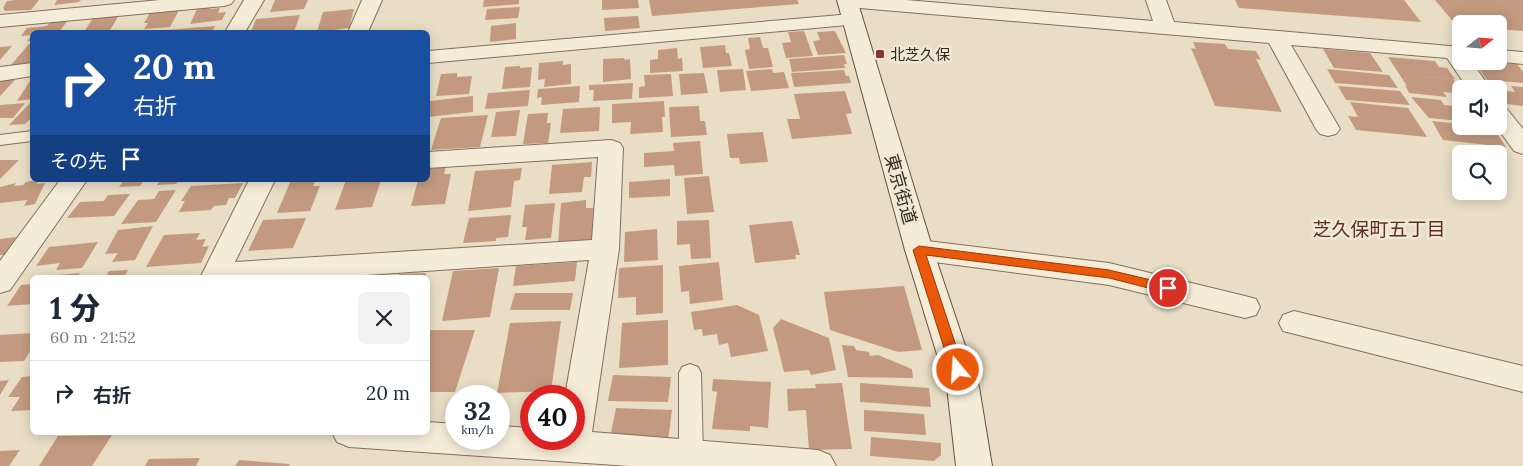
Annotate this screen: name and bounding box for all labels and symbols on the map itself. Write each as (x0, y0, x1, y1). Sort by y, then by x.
north arrow (1452, 15, 1508, 70)
place label: 北芝久保 (890, 45, 950, 64)
marker: 北芝久保 (874, 48, 886, 60)
street label: 東京街道 (880, 151, 922, 227)
district label: 芝久保町五丁目 (1312, 217, 1446, 241)
pin (1147, 267, 1189, 309)
position arrow (931, 343, 983, 395)
speed limit sign: 40 (520, 385, 585, 450)

